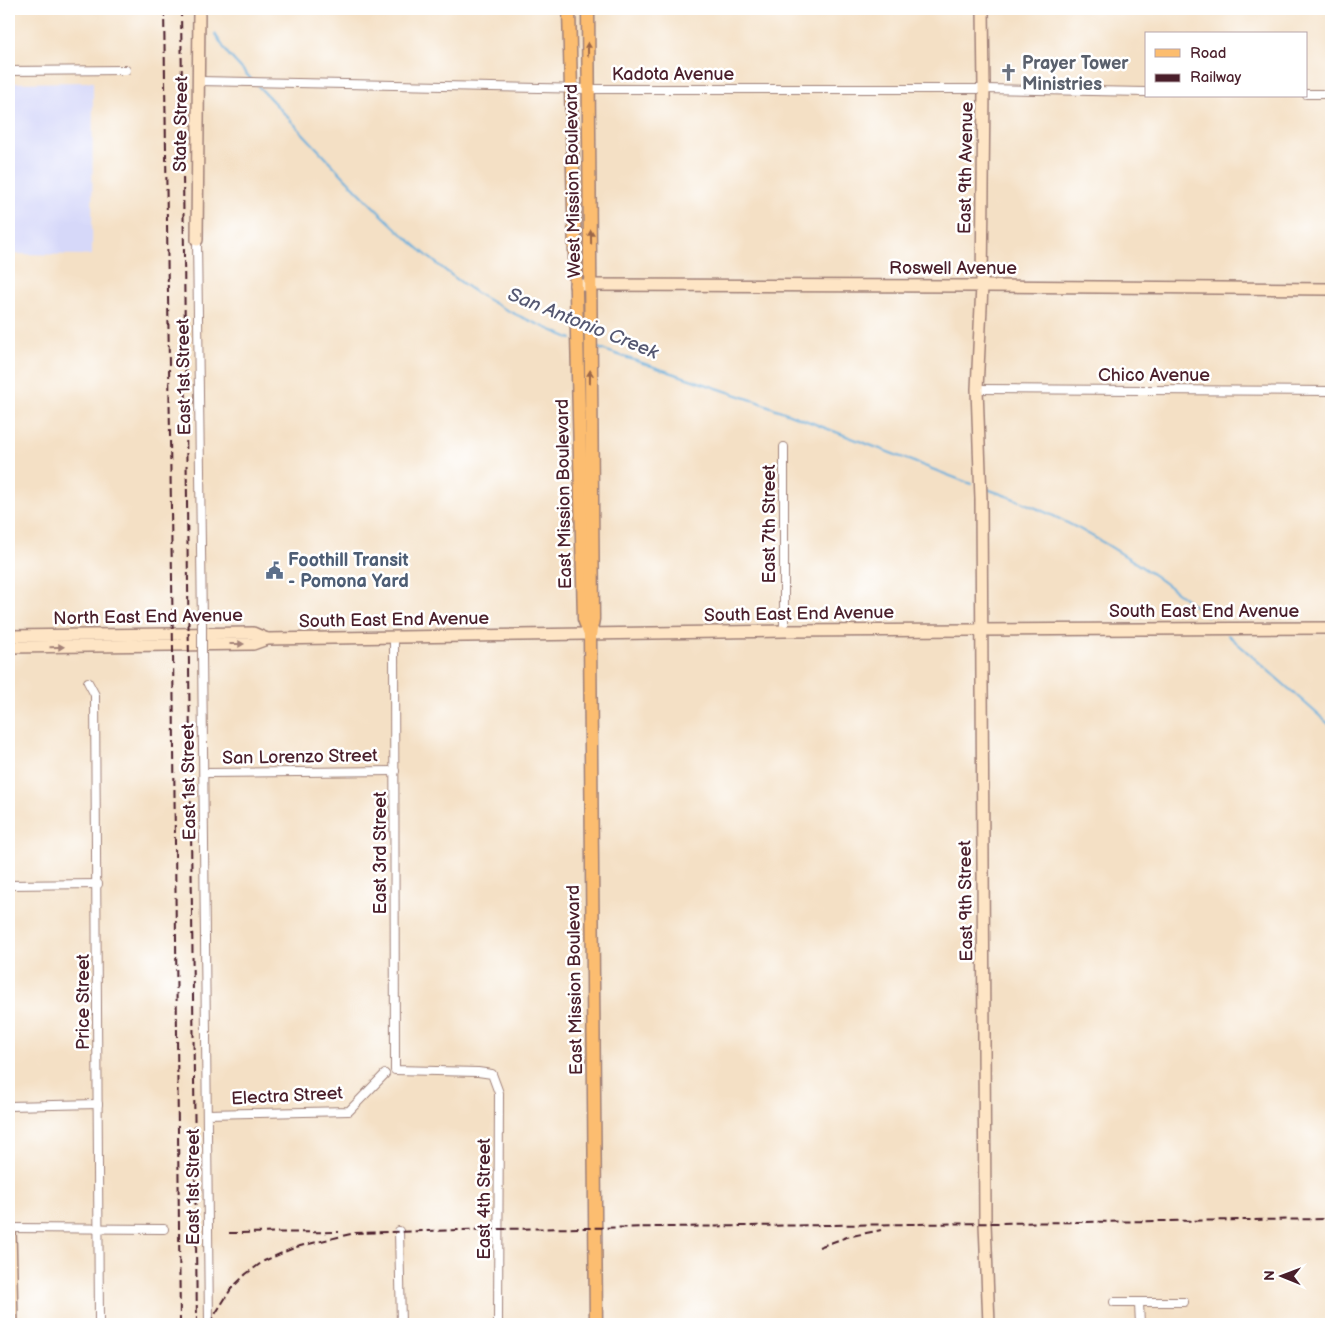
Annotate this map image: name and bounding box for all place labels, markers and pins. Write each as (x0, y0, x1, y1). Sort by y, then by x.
place label: Prayer Tower Ministries (1022, 53, 1129, 95)
church icon: Prayer Tower Ministries (998, 63, 1018, 83)
place label: Foothill Transit - Pomona Yard (288, 550, 409, 592)
public building icon: Foothill Transit - Pomona Yard (264, 560, 284, 580)

